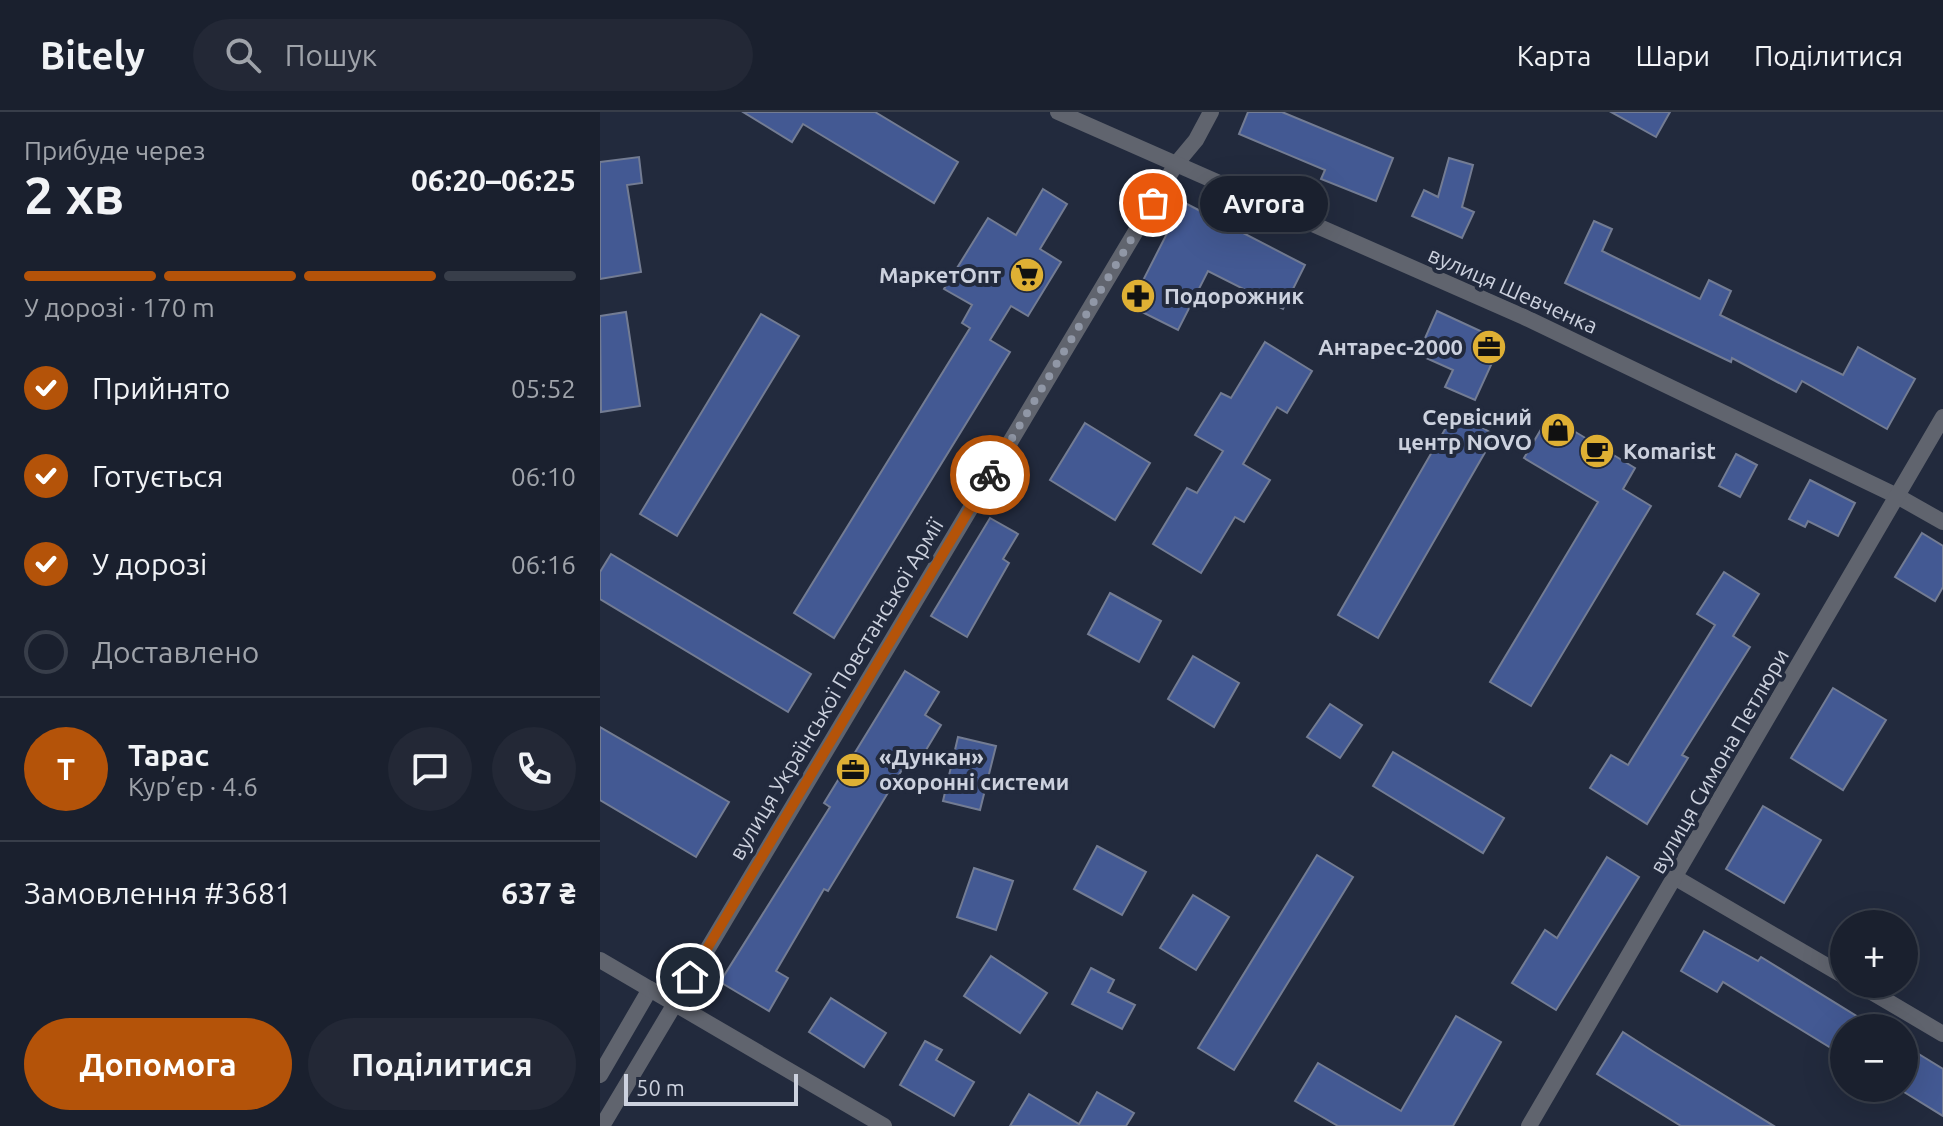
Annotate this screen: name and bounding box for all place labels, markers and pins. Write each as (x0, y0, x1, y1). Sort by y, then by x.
pin (1119, 169, 1187, 237)
callout: Avrora (1201, 175, 1329, 231)
supermarket icon: МаркетОпт (1008, 256, 1046, 294)
place label: МаркетОпт (879, 262, 1001, 287)
pharmacy icon: Подорожник (1119, 277, 1157, 315)
place label: Подорожник (1164, 283, 1304, 308)
office icon: Антарес-2000 (1470, 328, 1508, 366)
place label: Антарес-2000 (1318, 334, 1463, 359)
place label: Сервісний центр NOVO (1398, 404, 1532, 454)
shop icon: Сервісний центр NOVO (1539, 411, 1577, 449)
cafe icon: Komarist (1578, 432, 1616, 470)
place label: Komarist (1623, 438, 1716, 463)
place label: «Дункан» охоронні системи (879, 744, 1069, 794)
office icon: «Дункан» охоронні системи (834, 751, 872, 789)
pin (656, 943, 724, 1011)

